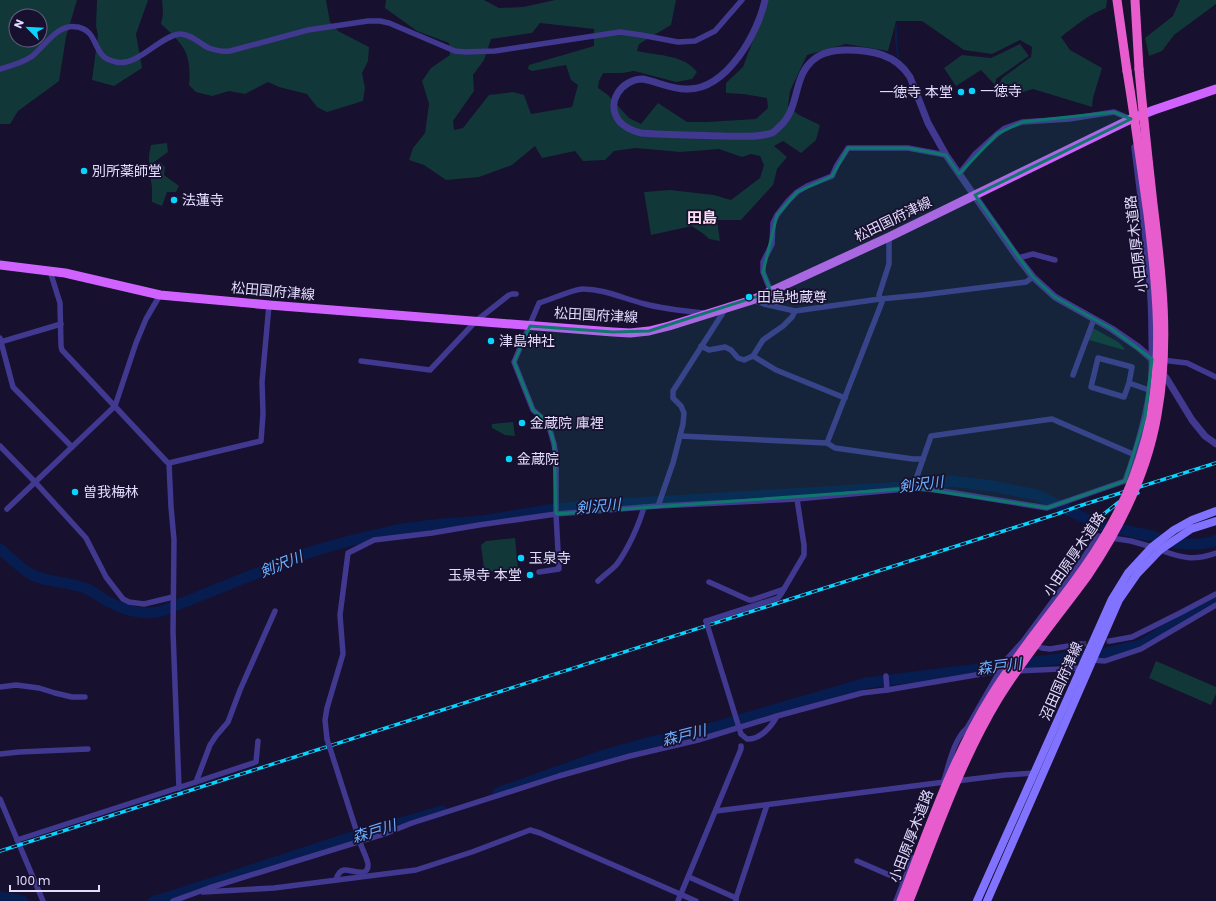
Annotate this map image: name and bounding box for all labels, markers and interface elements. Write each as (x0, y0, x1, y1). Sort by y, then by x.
north arrow (8, 8, 48, 48)
text: N (10, 17, 28, 31)
place label: 一徳寺 (980, 81, 1022, 101)
place label: 一徳寺 本堂 (879, 82, 953, 102)
marker: 一徳寺 (967, 86, 977, 96)
marker: 一徳寺 本堂 (956, 87, 966, 97)
place label: 別所薬師堂 (92, 161, 162, 181)
marker: 別所薬師堂 (79, 166, 89, 176)
place label: 法蓮寺 (182, 190, 224, 210)
street label: 松田国府津線 (851, 192, 935, 246)
street label: 小田原厚木道路 (1120, 194, 1152, 294)
marker: 法蓮寺 (169, 195, 179, 205)
district label: 田島 (687, 207, 717, 228)
street label: 松田国府津線 (230, 277, 316, 305)
place label: 田島地蔵尊 (757, 287, 827, 307)
marker: 田島地蔵尊 (744, 292, 754, 302)
street label: 松田国府津線 (554, 303, 638, 327)
place label: 津島神社 (499, 331, 555, 351)
marker: 津島神社 (486, 336, 496, 346)
place label: 金蔵院 庫裡 (530, 413, 604, 433)
marker: 金蔵院 庫裡 (517, 418, 527, 428)
place label: 金蔵院 (517, 449, 559, 469)
marker: 金蔵院 (504, 454, 514, 464)
water label: 剣沢川 (897, 471, 947, 497)
place label: 曽我梅林 (83, 482, 139, 502)
marker: 曽我梅林 (70, 487, 80, 497)
water label: 剣沢川 (575, 493, 623, 518)
street label: 小田原厚木道路 (1038, 508, 1110, 600)
water label: 剣沢川 (256, 545, 308, 582)
place label: 玉泉寺 (529, 548, 571, 568)
marker: 玉泉寺 (516, 553, 526, 563)
place label: 玉泉寺 本堂 (448, 565, 522, 585)
marker: 玉泉寺 本堂 (525, 570, 535, 580)
street label: 沼田国府津線 (1035, 639, 1087, 723)
water label: 森戸川 (975, 653, 1025, 679)
water label: 森戸川 (660, 719, 710, 751)
street label: 小田原厚木道路 (884, 787, 938, 885)
water label: 森戸川 (349, 814, 400, 848)
scale bar (10, 867, 99, 893)
text: 100 m (16, 872, 50, 889)

